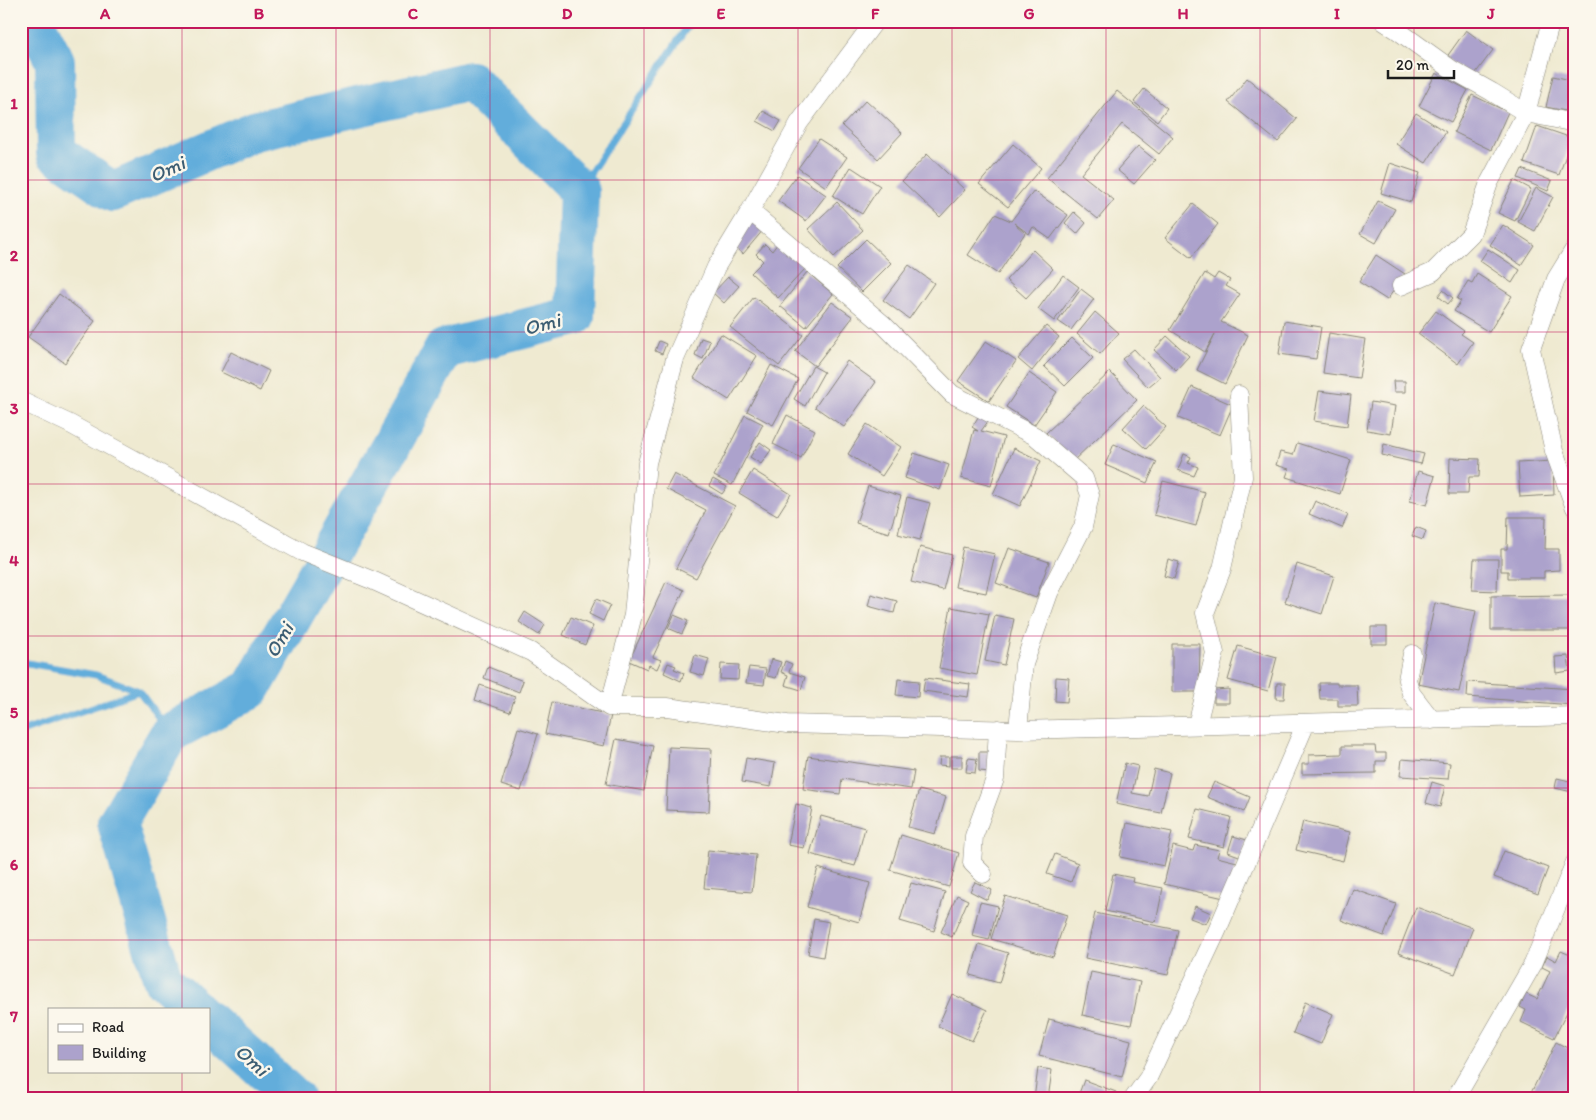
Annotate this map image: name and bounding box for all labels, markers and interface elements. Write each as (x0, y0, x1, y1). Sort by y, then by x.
text: A (99, 4, 111, 23)
text: B (254, 4, 265, 23)
text: C (408, 4, 419, 23)
text: D (562, 4, 573, 23)
text: E (717, 4, 726, 23)
text: F (871, 4, 880, 23)
text: G (1023, 4, 1035, 23)
text: H (1177, 4, 1189, 23)
text: I (1334, 4, 1340, 23)
text: J (1486, 4, 1495, 23)
scale bar (1388, 48, 1455, 80)
text: 20 m (1396, 56, 1430, 74)
text: 1 (10, 94, 18, 113)
water label: Omi (145, 150, 190, 187)
text: 2 (10, 246, 19, 265)
water label: Omi (521, 307, 564, 340)
text: 3 (10, 399, 19, 418)
text: 4 (9, 551, 19, 570)
water label: Omi (259, 617, 299, 662)
text: 5 (10, 703, 19, 722)
text: 6 (10, 855, 19, 874)
text: 7 (9, 1007, 18, 1026)
legend (48, 1008, 210, 1072)
text: Road (92, 1018, 125, 1036)
water label: Omi (230, 1039, 275, 1082)
text: Building (92, 1044, 146, 1062)

